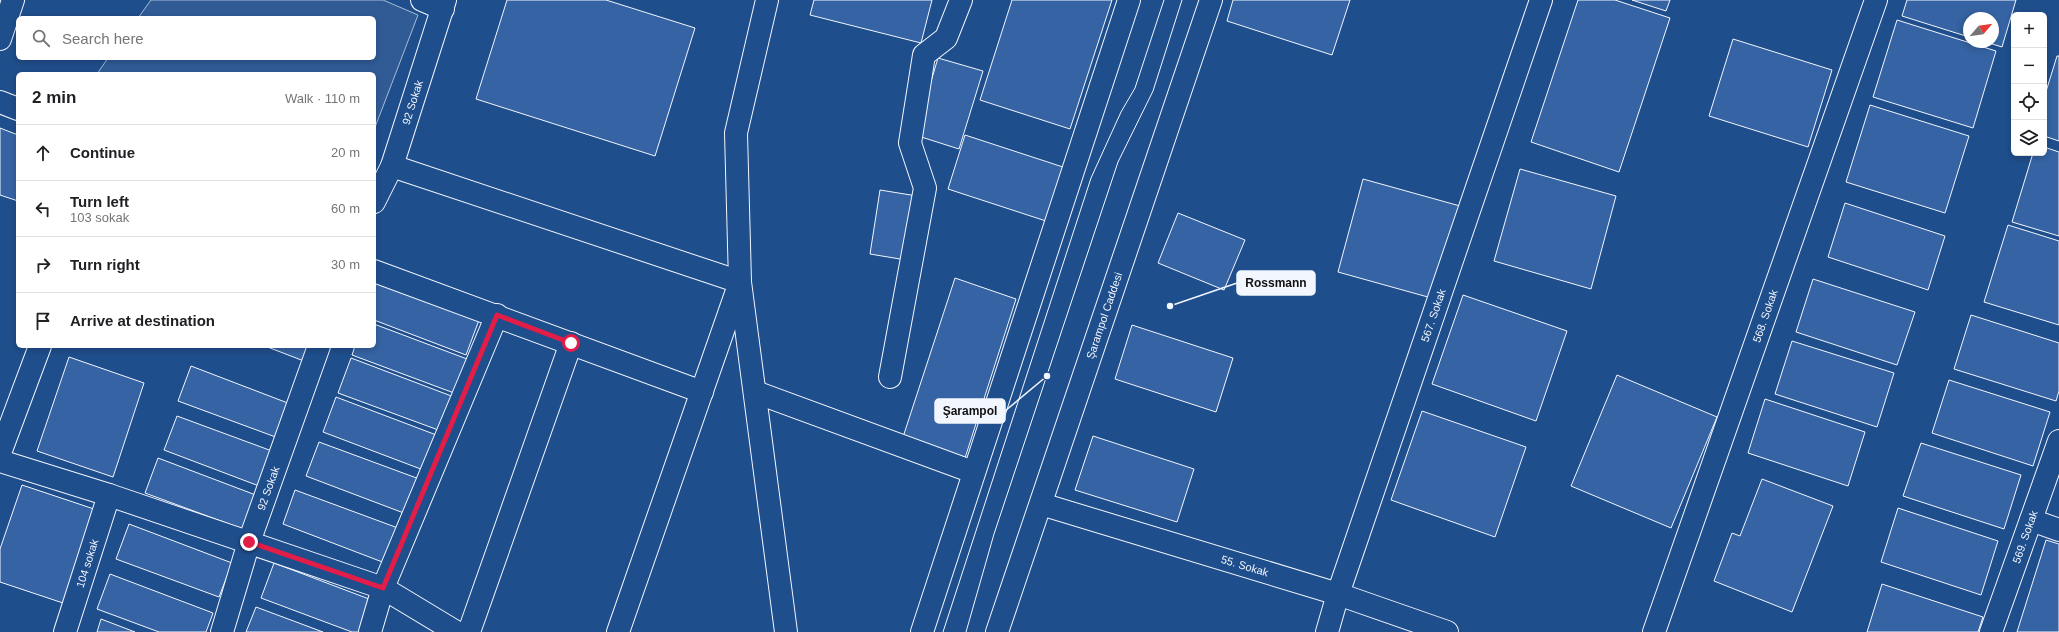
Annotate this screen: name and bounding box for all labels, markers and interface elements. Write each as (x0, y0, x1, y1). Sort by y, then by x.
north arrow (1963, 12, 1999, 48)
map controls (2011, 12, 2047, 156)
button: + (2011, 12, 2047, 48)
search box (16, 16, 376, 60)
icon: search (30, 27, 52, 49)
text: Search here (62, 30, 144, 47)
button: − (2011, 48, 2047, 84)
street label: 92 Sokak (400, 78, 425, 126)
button: locate (2011, 84, 2047, 120)
text: 2 min (32, 88, 76, 107)
text: Walk · 110 m (285, 91, 360, 106)
button: layers (2011, 120, 2047, 156)
icon: ahead (32, 142, 54, 164)
text: Continue (70, 144, 135, 161)
text: 20 m (331, 145, 360, 160)
text: Turn left (70, 193, 129, 210)
icon: left (32, 198, 54, 220)
text: 60 m (331, 201, 360, 216)
text: 103 sokak (70, 210, 129, 225)
icon: right (32, 254, 54, 276)
text: Turn right (70, 256, 140, 273)
text: 30 m (331, 257, 360, 272)
street label: Şarampol Caddesi (1084, 271, 1124, 360)
callout: Rossmann (1237, 271, 1315, 295)
text: Rossmann (1245, 276, 1307, 290)
street label: 567. Sokak (1419, 287, 1448, 343)
street label: 568. Sokak (1750, 287, 1780, 344)
icon: arrive (32, 310, 54, 332)
text: Arrive at destination (70, 312, 215, 329)
route start (562, 334, 580, 352)
callout: Şarampol (935, 399, 1005, 423)
text: Şarampol (943, 404, 997, 418)
street label: 92 Sokak (255, 464, 282, 512)
street label: 569. Sokak (2010, 508, 2040, 565)
route end (240, 533, 258, 551)
street label: 104 sokak (74, 537, 101, 589)
street label: 55. Sokak (1220, 553, 1270, 579)

